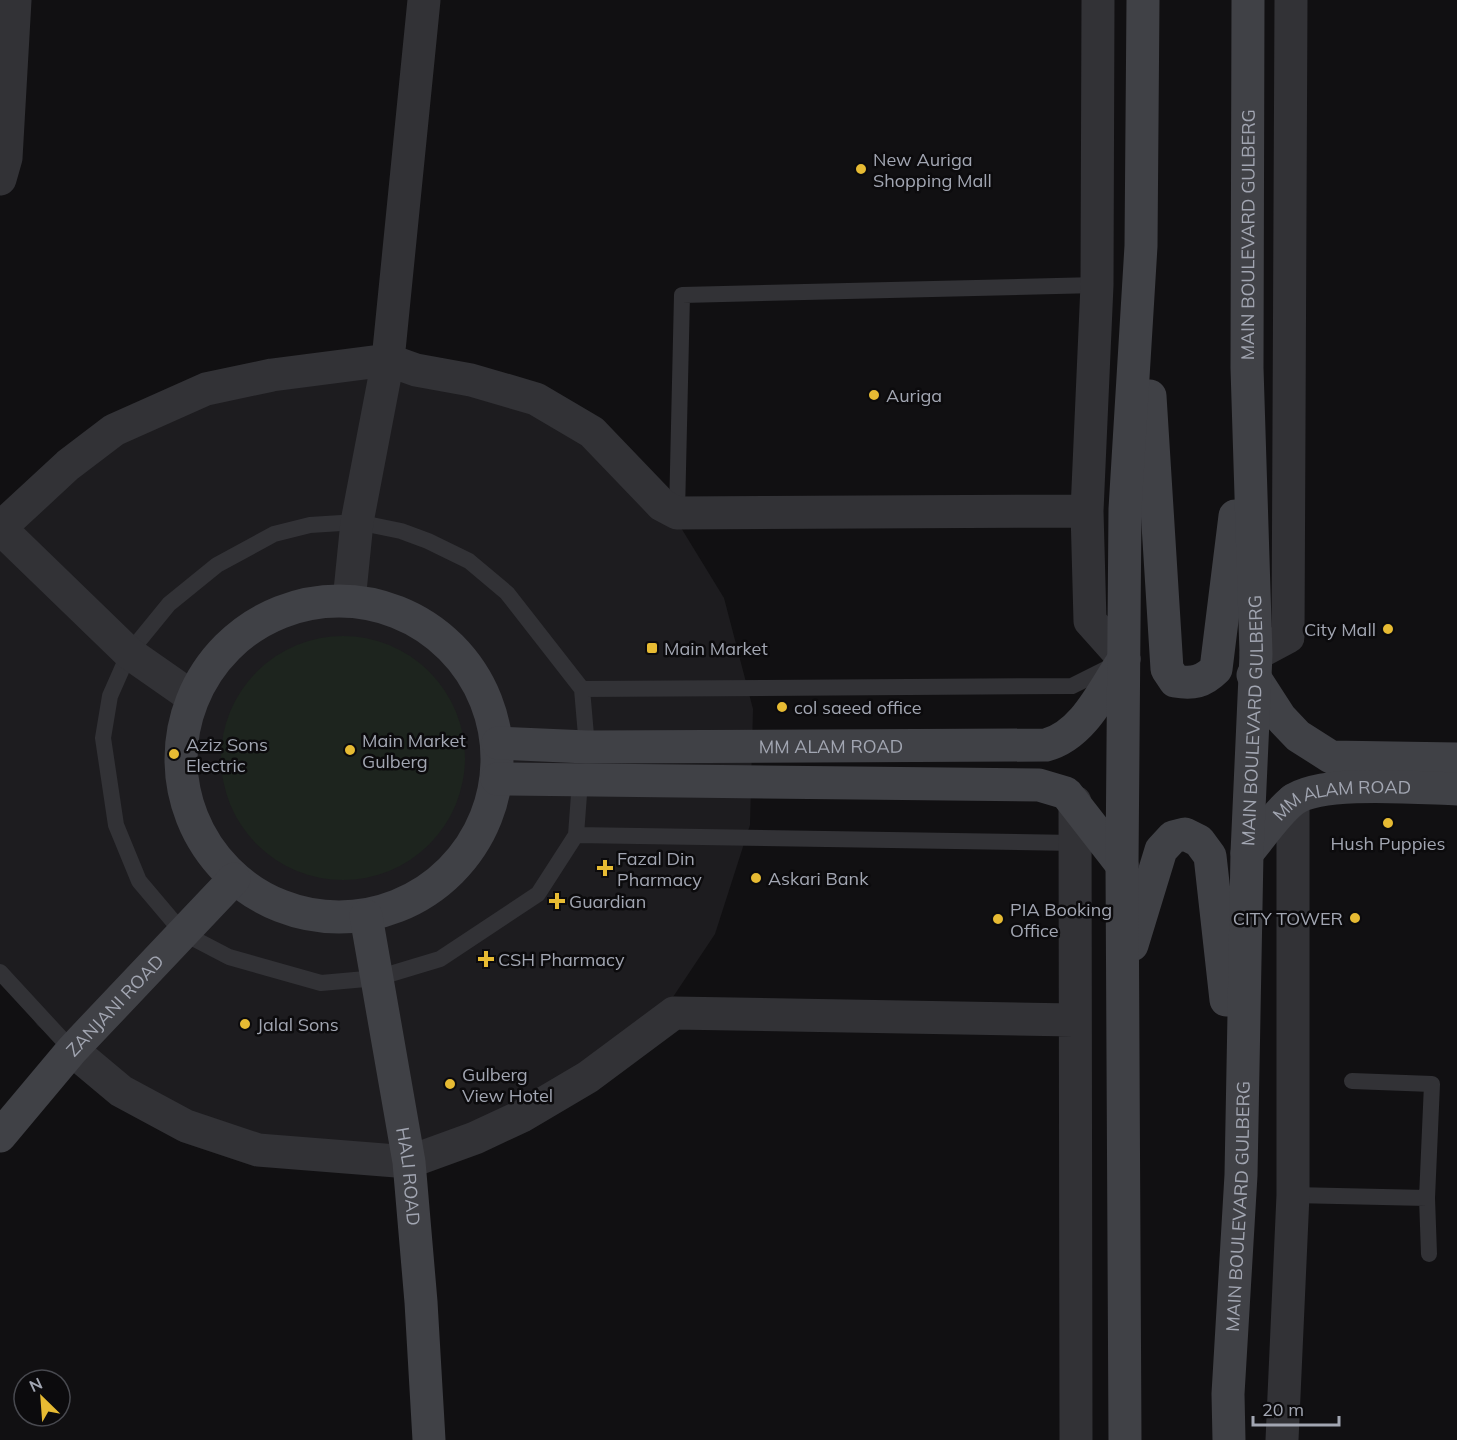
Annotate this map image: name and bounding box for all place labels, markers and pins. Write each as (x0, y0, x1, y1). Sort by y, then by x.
place label: New Auriga Shopping Mall (873, 148, 992, 192)
marker: New Auriga Shopping Mall (854, 162, 868, 176)
place label: Auriga (886, 384, 942, 407)
marker: Auriga (867, 388, 881, 402)
place label: City Mall (1304, 618, 1376, 641)
marker: City Mall (1381, 622, 1395, 636)
place label: Main Market (664, 637, 768, 660)
marker: Main Market (645, 641, 659, 655)
place label: col saeed office (794, 696, 922, 719)
marker: col saeed office (775, 700, 789, 714)
place label: Main Market Gulberg (362, 729, 466, 773)
place label: Aziz Sons Electric (186, 733, 268, 777)
marker: Main Market Gulberg (343, 743, 357, 757)
marker: Aziz Sons Electric (167, 747, 181, 761)
marker: Hush Puppies (1381, 816, 1395, 830)
place label: Hush Puppies (1331, 832, 1446, 855)
place label: Fazal Din Pharmacy (617, 847, 702, 891)
marker: Fazal Din Pharmacy (598, 861, 612, 875)
place label: Askari Bank (768, 867, 869, 890)
marker: Askari Bank (749, 871, 763, 885)
place label: Guardian (569, 890, 646, 913)
marker: Guardian (550, 894, 564, 908)
place label: PIA Booking Office (1010, 898, 1112, 942)
place label: CITY TOWER (1233, 907, 1343, 930)
marker: CITY TOWER (1348, 911, 1362, 925)
marker: PIA Booking Office (991, 912, 1005, 926)
place label: CSH Pharmacy (498, 948, 625, 971)
marker: CSH Pharmacy (479, 952, 493, 966)
place label: Jalal Sons (257, 1013, 339, 1036)
marker: Jalal Sons (238, 1017, 252, 1031)
place label: Gulberg View Hotel (462, 1063, 553, 1107)
marker: Gulberg View Hotel (443, 1077, 457, 1091)

